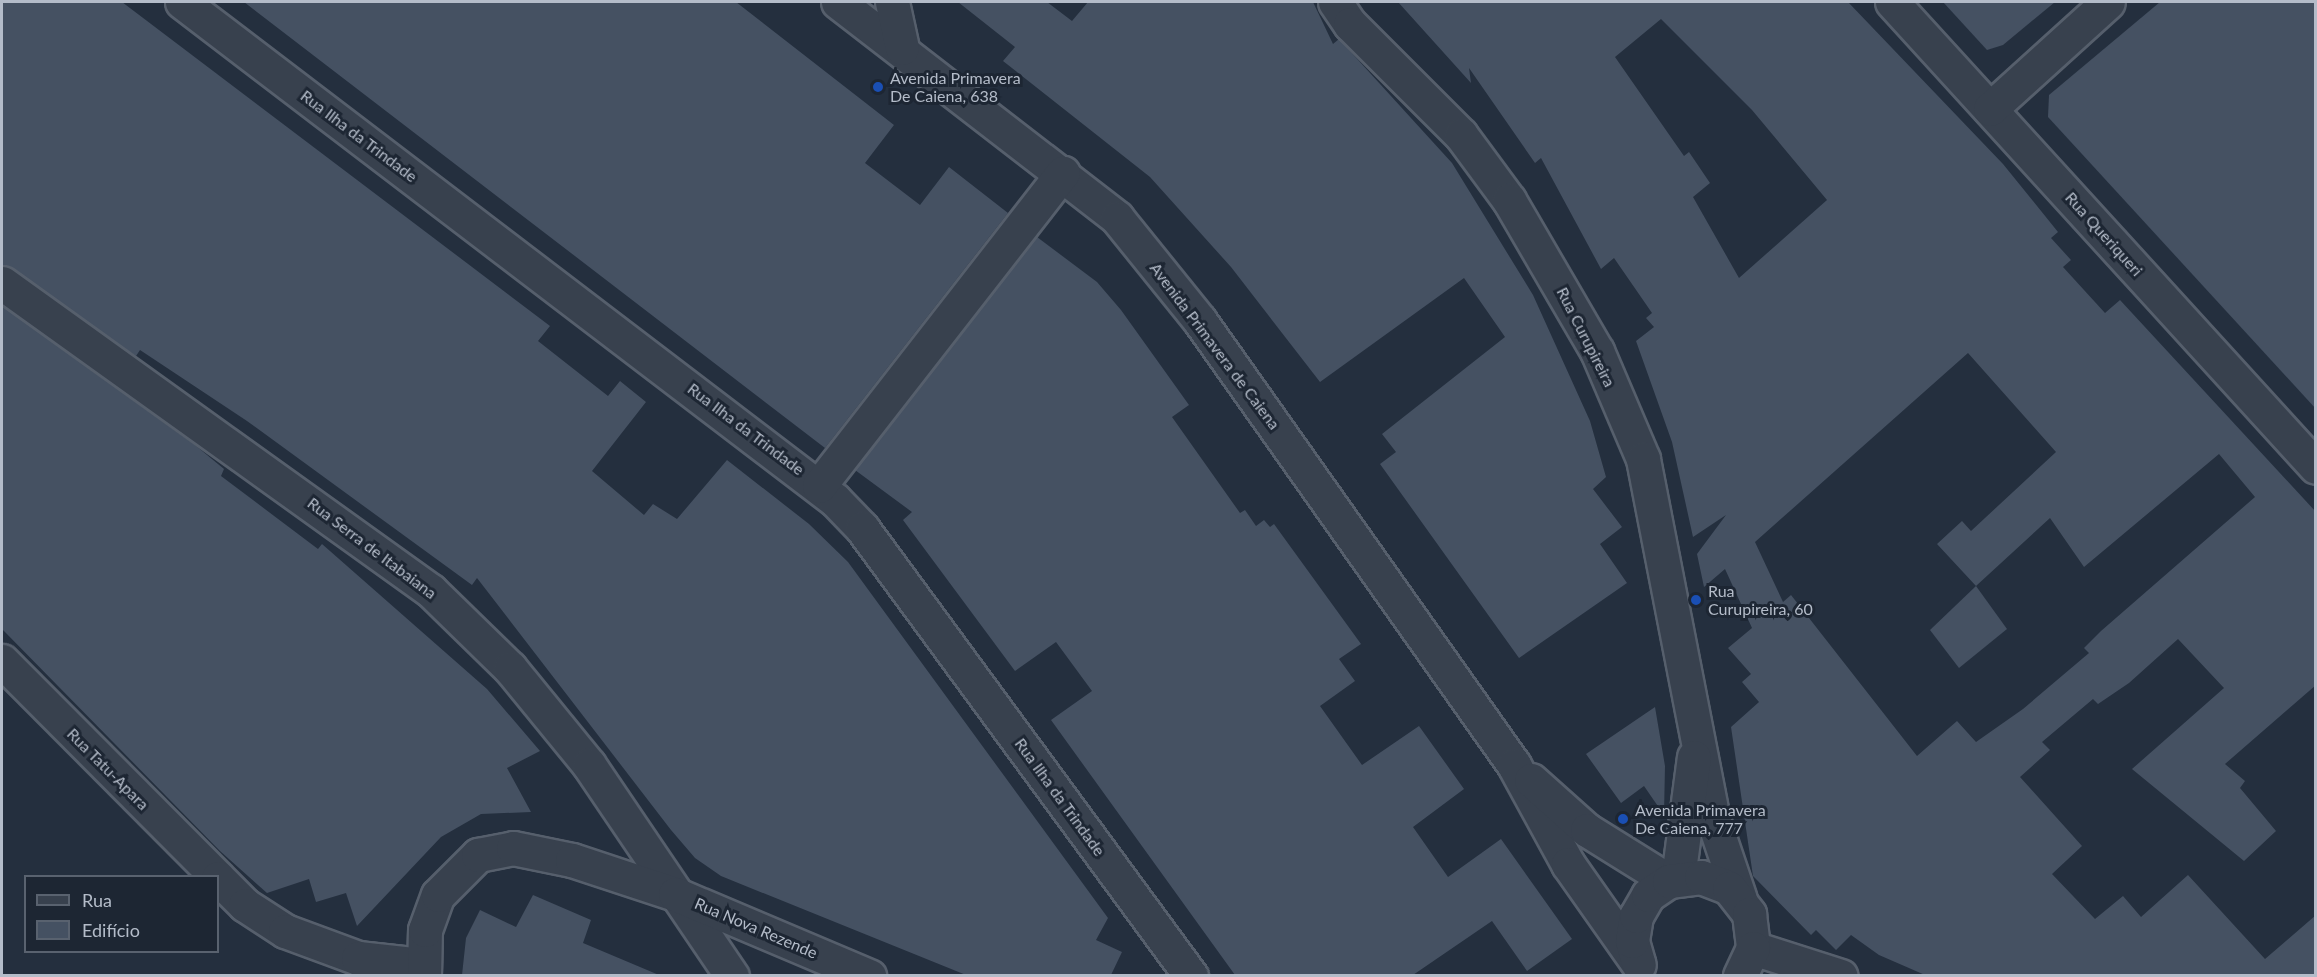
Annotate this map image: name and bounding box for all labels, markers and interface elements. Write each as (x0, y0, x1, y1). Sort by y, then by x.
place label: Avenida Primavera De Caiena, 638 (890, 68, 1021, 106)
marker: Avenida Primavera De Caiena, 638 (871, 80, 885, 94)
street label: Rua Ilha da Trindade (297, 86, 421, 186)
street label: Rua Queriqueri (2061, 188, 2147, 280)
street label: Avenida Primavera de Caiena (1146, 259, 1284, 433)
street label: Rua Curupireira (1553, 284, 1619, 390)
street label: Rua Ilha da Trindade (684, 379, 808, 479)
street label: Rua Serra de Itabaiana (304, 493, 440, 603)
place label: Rua Curupireira, 60 (1708, 581, 1813, 619)
marker: Rua Curupireira, 60 (1689, 593, 1703, 607)
street label: Rua Tatu-Apara (63, 724, 153, 814)
street label: Rua Ilha da Trindade (1011, 734, 1109, 860)
place label: Avenida Primavera De Caiena, 777 (1635, 800, 1766, 838)
marker: Avenida Primavera De Caiena, 777 (1616, 812, 1630, 826)
legend (24, 875, 219, 953)
text: Rua (82, 889, 112, 911)
street label: Rua Nova Rezende (692, 893, 820, 963)
text: Edifício (82, 919, 140, 941)

